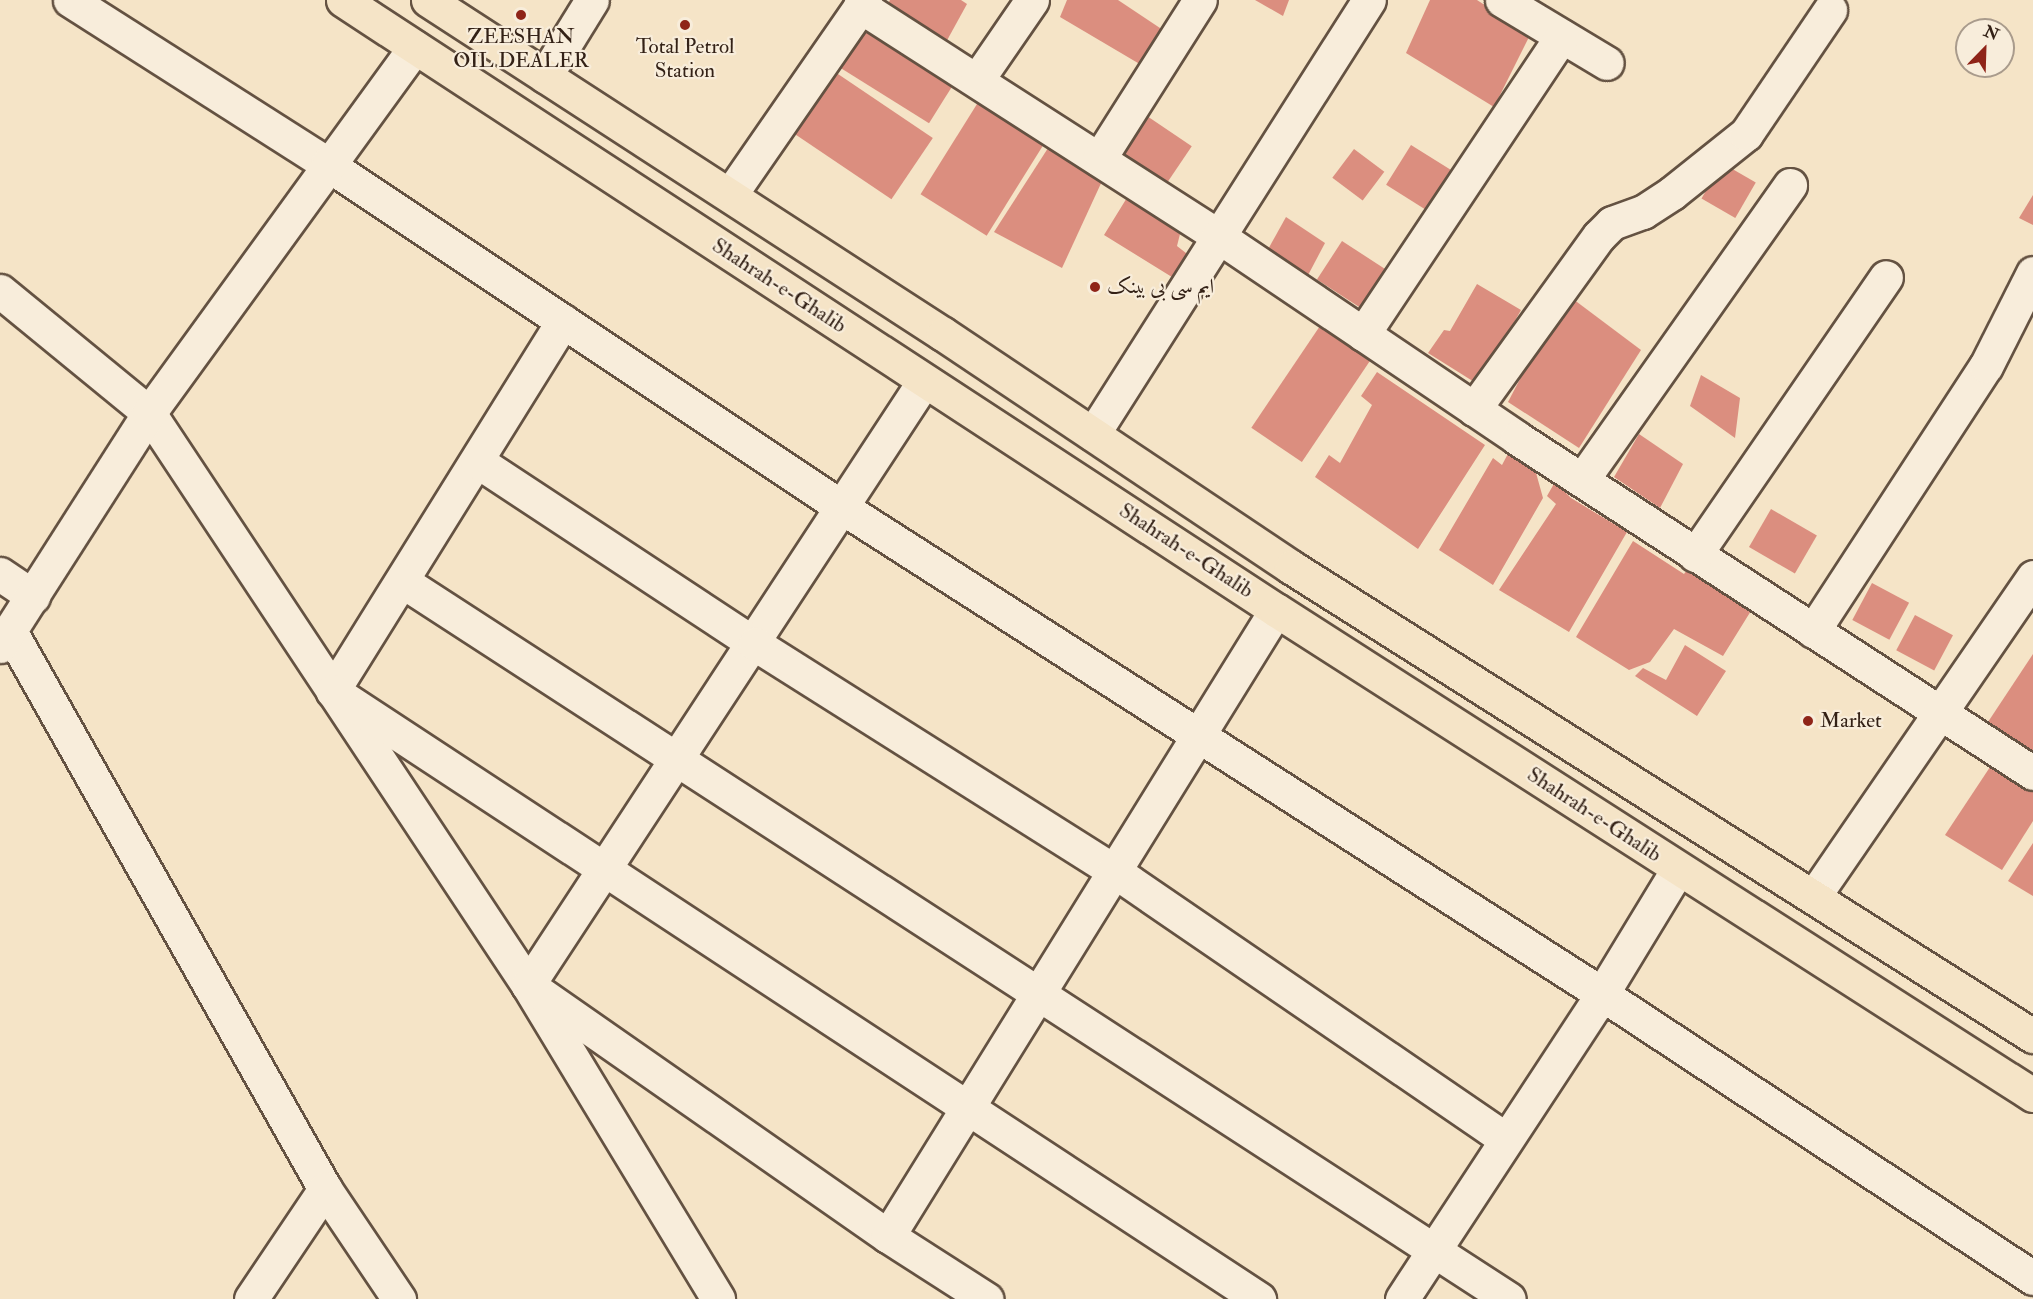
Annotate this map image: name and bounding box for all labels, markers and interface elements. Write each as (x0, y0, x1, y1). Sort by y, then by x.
marker: ZEESHAN OIL DEALER (514, 8, 528, 22)
marker: Total Petrol Station (678, 18, 692, 32)
north arrow (1955, 18, 2015, 78)
text: N (1981, 21, 2002, 45)
place label: ZEESHAN OIL DEALER (453, 24, 589, 74)
place label: Total Petrol Station (636, 34, 734, 84)
street label: Shahrah-e-Ghalib (707, 233, 851, 339)
place label: ایم سی بی بینک (1107, 274, 1214, 300)
marker: ایم سی بی بینک (1088, 280, 1102, 294)
street label: Shahrah-e-Ghalib (1114, 498, 1258, 604)
place label: Market (1820, 708, 1882, 734)
marker: Market (1801, 714, 1815, 728)
street label: Shahrah-e-Ghalib (1522, 762, 1666, 868)

